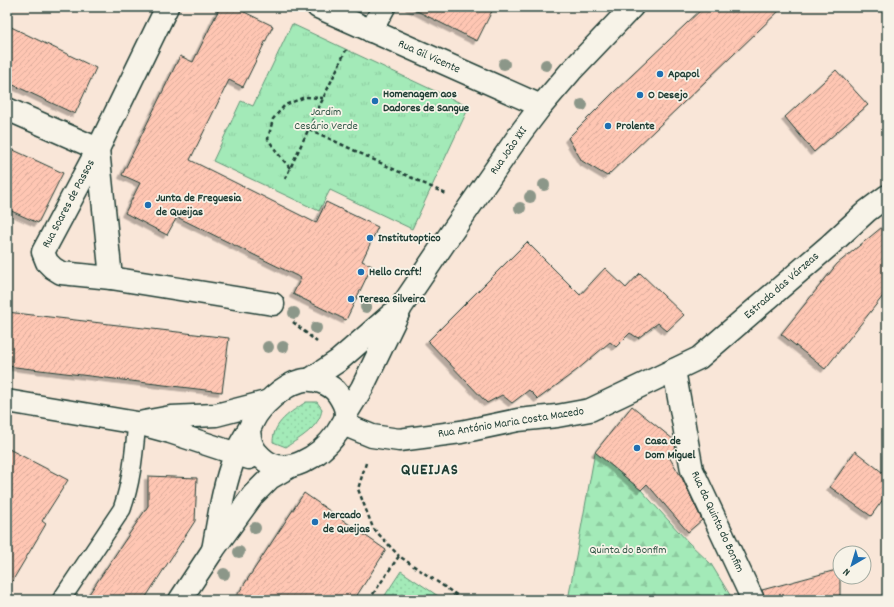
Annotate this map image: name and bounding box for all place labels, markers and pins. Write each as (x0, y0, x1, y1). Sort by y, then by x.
place label: Apapol (668, 66, 700, 83)
marker: Apapol (655, 69, 665, 79)
place label: Homenagem aos Dadores de Sangue (383, 86, 470, 117)
place label: O Desejo (648, 87, 689, 104)
marker: O Desejo (635, 90, 645, 100)
marker: Homenagem aos Dadores de Sangue (370, 96, 380, 106)
place label: Prolente (616, 118, 655, 135)
marker: Prolente (603, 121, 613, 131)
place label: Junta de Freguesia de Queijas (156, 190, 243, 221)
marker: Junta de Freguesia de Queijas (143, 200, 153, 210)
place label: Institutoptico (378, 230, 441, 247)
marker: Institutoptico (365, 233, 375, 243)
place label: Hello Craft! (369, 264, 422, 281)
marker: Hello Craft! (356, 267, 366, 277)
place label: Teresa Silveira (359, 291, 427, 308)
marker: Teresa Silveira (346, 294, 356, 304)
place label: Casa de Dom Miguel (645, 433, 695, 464)
marker: Casa de Dom Miguel (632, 443, 642, 453)
place label: Mercado de Queijas (323, 507, 370, 538)
marker: Mercado de Queijas (310, 517, 320, 527)

